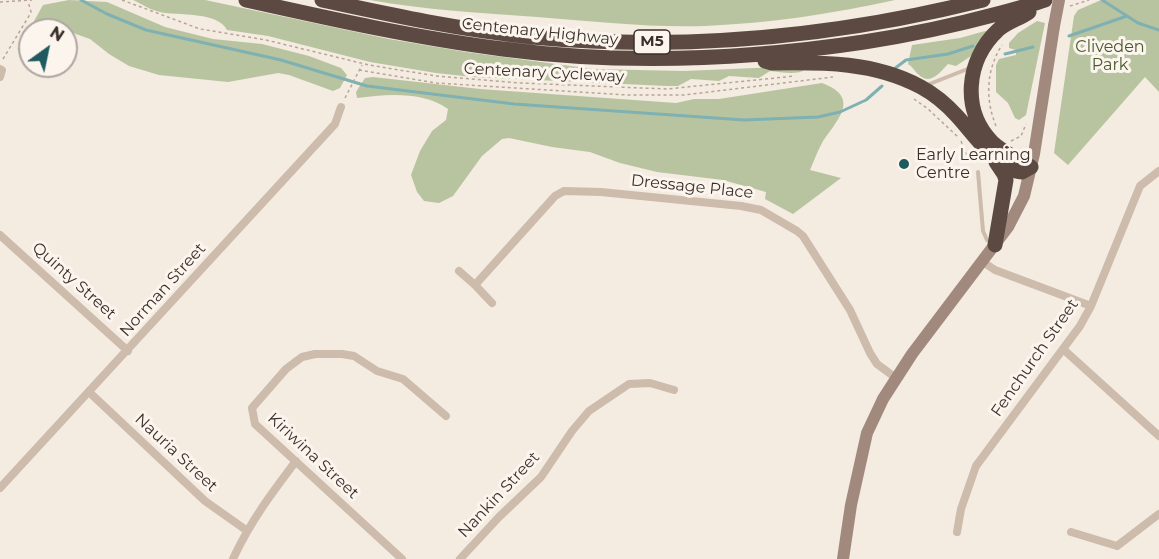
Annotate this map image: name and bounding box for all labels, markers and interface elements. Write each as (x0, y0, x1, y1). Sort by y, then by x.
street label: Centenary Highway (461, 14, 619, 50)
north arrow (18, 18, 78, 78)
text: N (46, 23, 68, 46)
road number: M5 (634, 30, 670, 54)
park label: Cliveden Park (1075, 37, 1145, 75)
street label: Centenary Cycleway (463, 59, 625, 87)
place label: Early Learning Centre (916, 145, 1031, 183)
marker: Early Learning Centre (897, 157, 911, 171)
street label: Dressage Place (630, 171, 754, 203)
street label: Quinty Street (28, 238, 120, 324)
street label: Norman Street (116, 239, 210, 341)
street label: Fenchurch Street (987, 295, 1083, 421)
street label: Kiriwina Street (263, 409, 363, 503)
street label: Nauria Street (131, 410, 221, 496)
street label: Nankin Street (454, 448, 544, 542)

